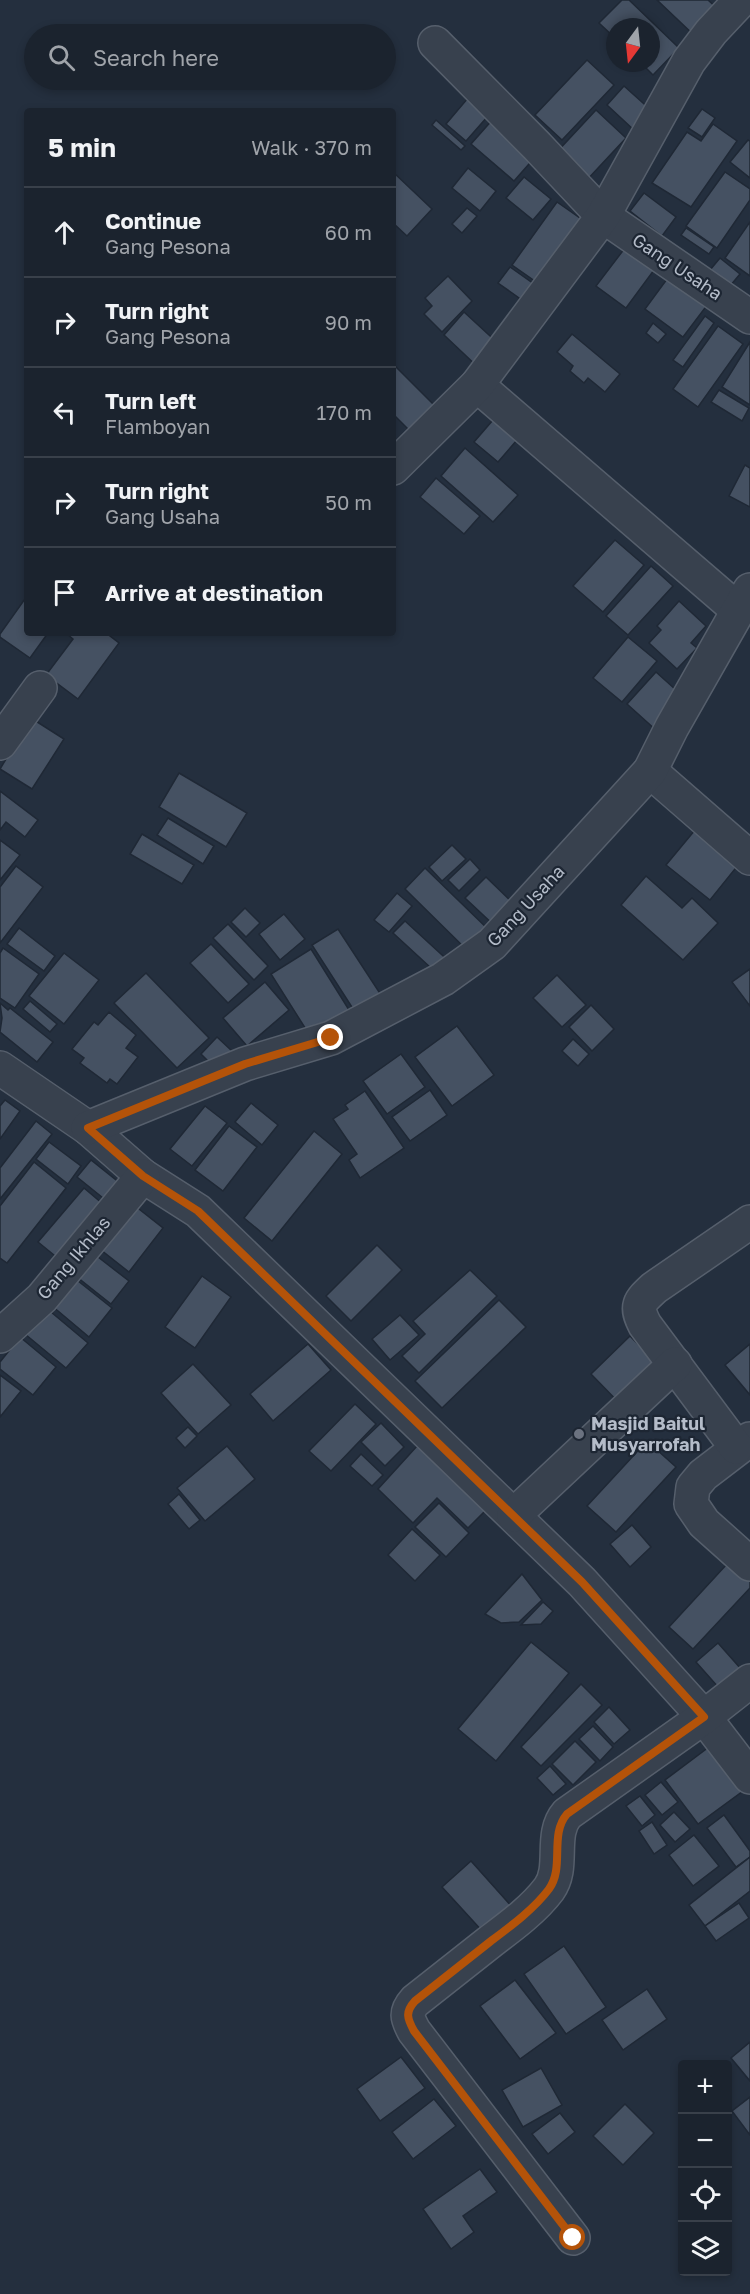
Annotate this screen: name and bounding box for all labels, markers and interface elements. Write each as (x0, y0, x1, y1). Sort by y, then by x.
north arrow (606, 18, 660, 72)
search box (24, 24, 396, 90)
icon: search (45, 41, 78, 74)
text: Search here (93, 44, 219, 71)
text: 5 min (48, 132, 116, 163)
text: Walk · 370 m (251, 135, 372, 159)
text: Continue (105, 207, 201, 234)
icon: ahead (48, 216, 81, 249)
text: 60 m (325, 220, 372, 244)
street label: Gang Usaha (628, 228, 727, 304)
text: Gang Pesona (105, 234, 231, 258)
text: Turn right (105, 297, 209, 324)
icon: right (48, 306, 81, 339)
text: 90 m (325, 310, 372, 334)
text: Gang Pesona (105, 324, 231, 348)
text: Turn left (105, 387, 196, 414)
icon: left (48, 396, 81, 429)
text: 170 m (317, 400, 372, 424)
text: Flamboyan (105, 414, 210, 438)
text: Turn right (105, 477, 209, 504)
icon: right (48, 486, 81, 519)
text: 50 m (325, 490, 372, 514)
text: Gang Usaha (105, 504, 220, 528)
icon: arrive (48, 576, 81, 609)
text: Arrive at destination (105, 579, 323, 606)
street label: Gang Usaha (482, 860, 569, 951)
route end (317, 1024, 343, 1050)
street label: Gang Ikhlas (32, 1211, 114, 1303)
place label: Masjid Baitul Musyarrofah (591, 1412, 705, 1455)
marker: Masjid Baitul Musyarrofah (572, 1427, 586, 1441)
map controls (678, 2060, 732, 2276)
button: + (678, 2060, 732, 2114)
button: − (678, 2114, 732, 2168)
button: locate (678, 2168, 732, 2222)
button: layers (678, 2222, 732, 2276)
route start (559, 2224, 585, 2250)

